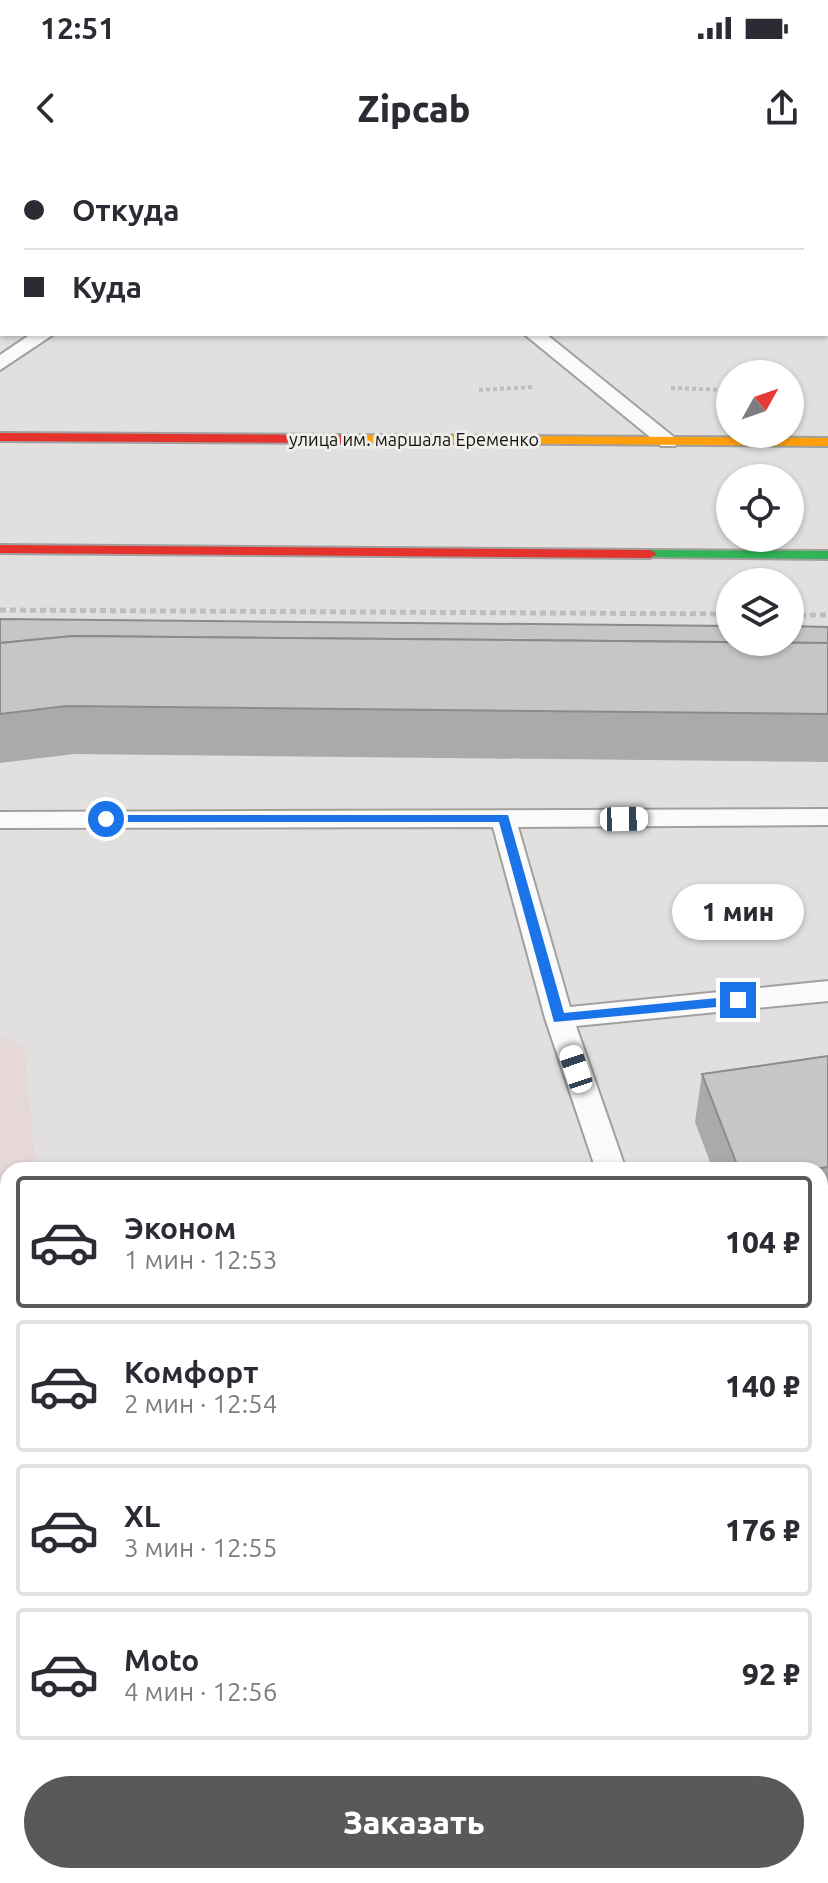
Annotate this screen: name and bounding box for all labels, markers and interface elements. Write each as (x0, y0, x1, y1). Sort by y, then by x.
text: 12:51 (40, 11, 115, 45)
icon: back (24, 86, 68, 130)
icon: share (760, 86, 804, 130)
text: Zipcab (357, 88, 471, 129)
text: Откуда (72, 193, 180, 227)
text: Куда (72, 270, 142, 304)
north arrow (716, 360, 804, 448)
map controls (716, 360, 804, 656)
street label: улица им. маршала Еременко (289, 429, 539, 449)
button: locate (716, 464, 804, 552)
button: layers (716, 568, 804, 656)
route start (88, 801, 124, 837)
car (600, 807, 648, 831)
callout: 1 мин (672, 884, 804, 940)
text: 1 мин (702, 897, 774, 926)
route end (720, 982, 756, 1018)
car (557, 1042, 595, 1096)
icon: car (28, 1206, 100, 1278)
text: Эконом (124, 1211, 236, 1245)
text: 104 ₽ (725, 1225, 800, 1259)
text: 1 мин · 12:53 (124, 1245, 277, 1274)
icon: car (28, 1350, 100, 1422)
text: Комфорт (124, 1355, 258, 1389)
text: 140 ₽ (725, 1369, 800, 1403)
text: 2 мин · 12:54 (124, 1389, 277, 1418)
icon: car (28, 1494, 100, 1566)
text: XL (124, 1499, 160, 1533)
text: 176 ₽ (725, 1513, 800, 1547)
text: 3 мин · 12:55 (124, 1533, 277, 1562)
icon: car (28, 1638, 100, 1710)
text: Moto (124, 1643, 199, 1677)
text: 92 ₽ (742, 1657, 800, 1691)
text: 4 мин · 12:56 (124, 1677, 277, 1706)
button: Заказать (24, 1776, 804, 1868)

